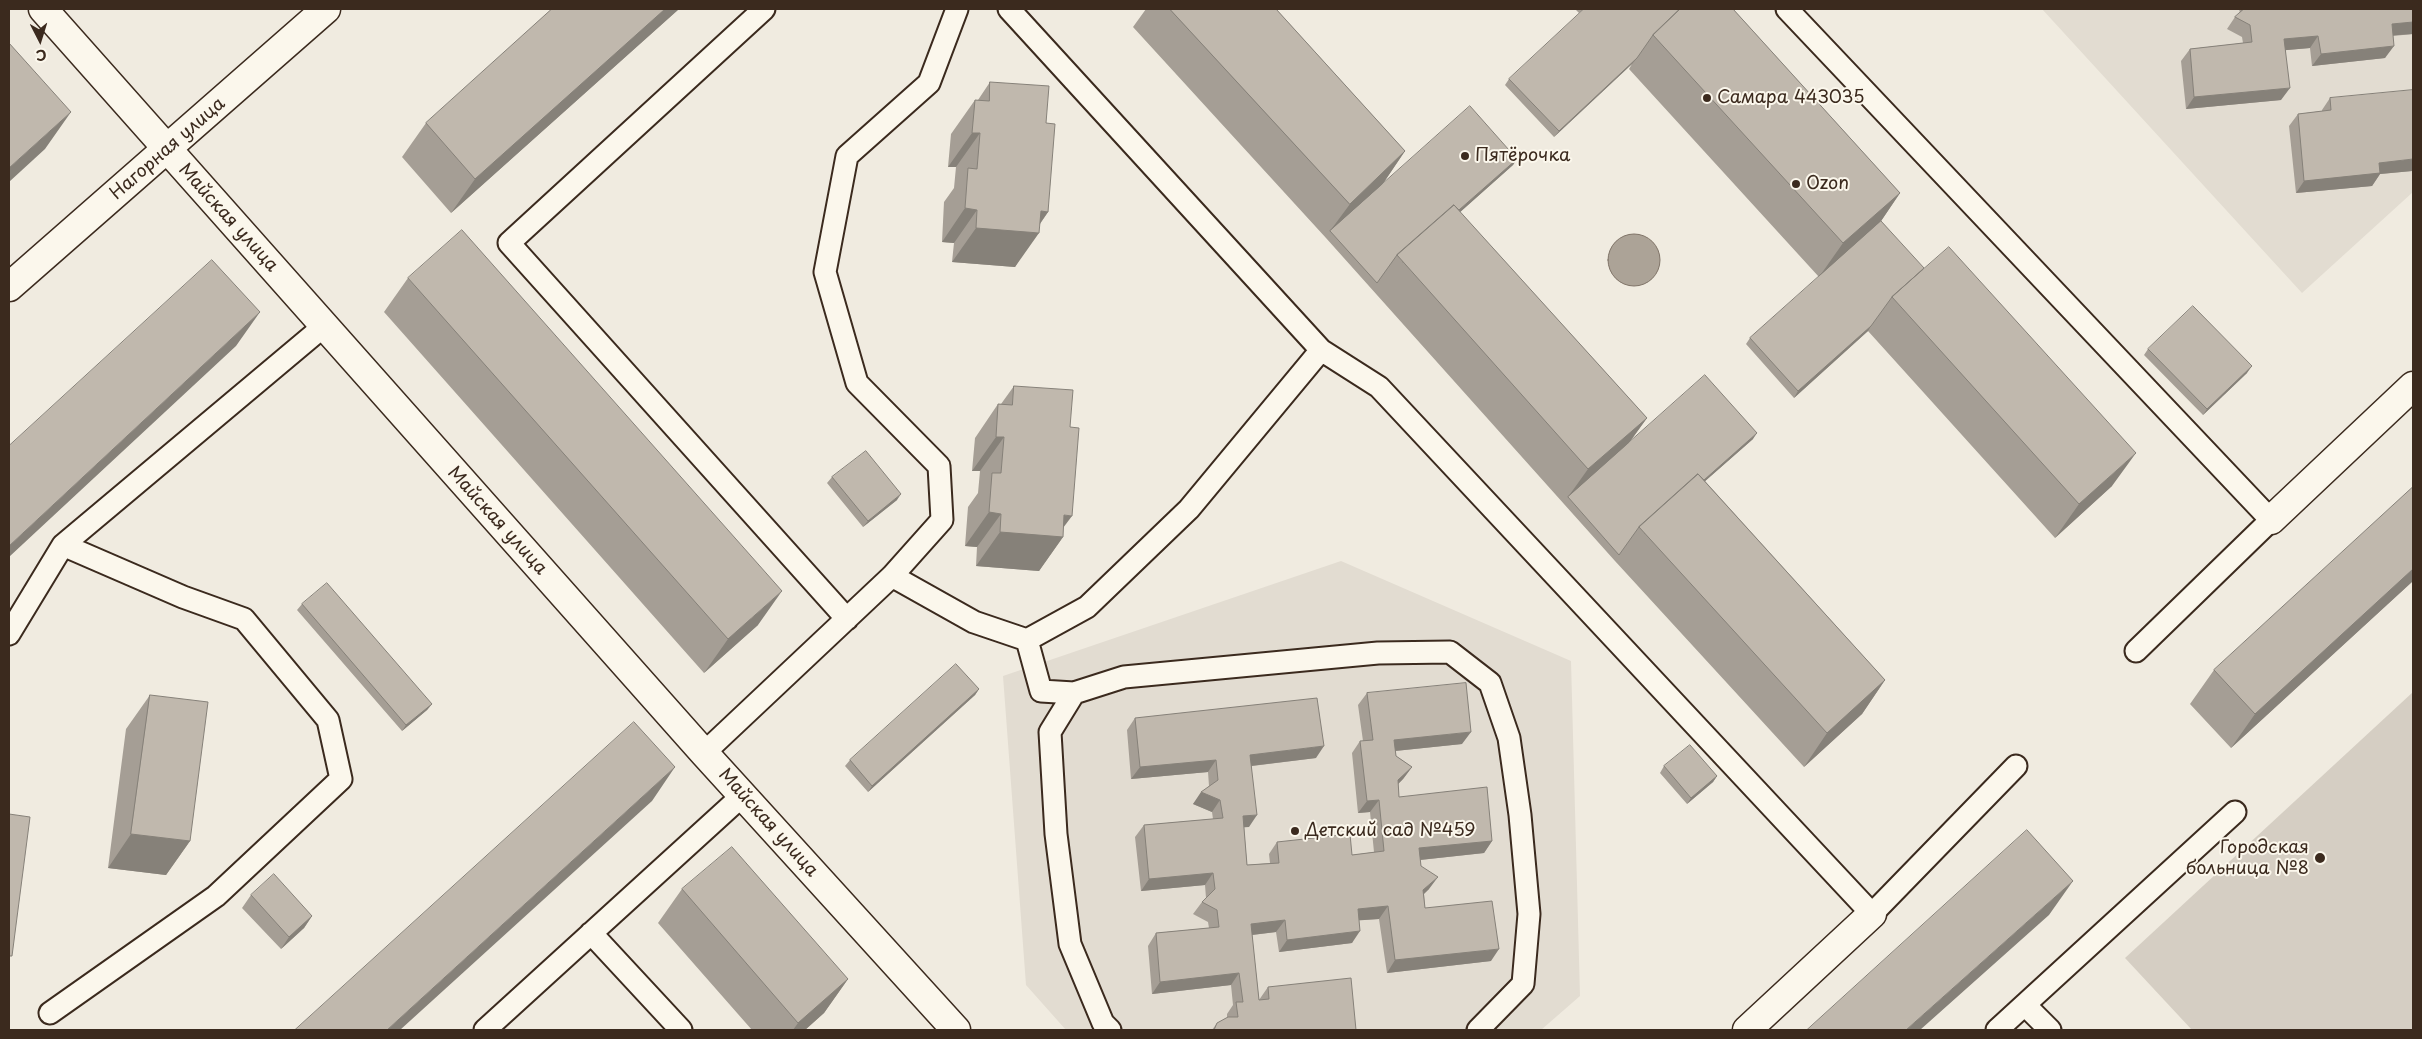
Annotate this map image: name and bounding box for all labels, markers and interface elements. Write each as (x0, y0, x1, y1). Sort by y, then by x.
north arrow (15, 15, 65, 65)
text: С (35, 45, 48, 66)
place label: Самара 443035 (1717, 87, 1865, 109)
marker: Самара 443035 (1701, 92, 1713, 104)
street label: Нагорная улица (106, 93, 230, 205)
place label: Пятёрочка (1475, 145, 1570, 167)
marker: Пятёрочка (1459, 150, 1471, 162)
street label: Майская улица (174, 159, 282, 277)
place label: Ozon (1806, 173, 1849, 195)
marker: Ozon (1790, 178, 1802, 190)
street label: Майская улица (443, 462, 551, 580)
street label: Майская улица (714, 764, 822, 882)
place label: Детский сад №459 (1305, 820, 1476, 842)
marker: Детский сад №459 (1289, 825, 1301, 837)
place label: Городская больница №8 (2186, 837, 2309, 880)
marker: Городская больница №8 (2313, 851, 2327, 865)

